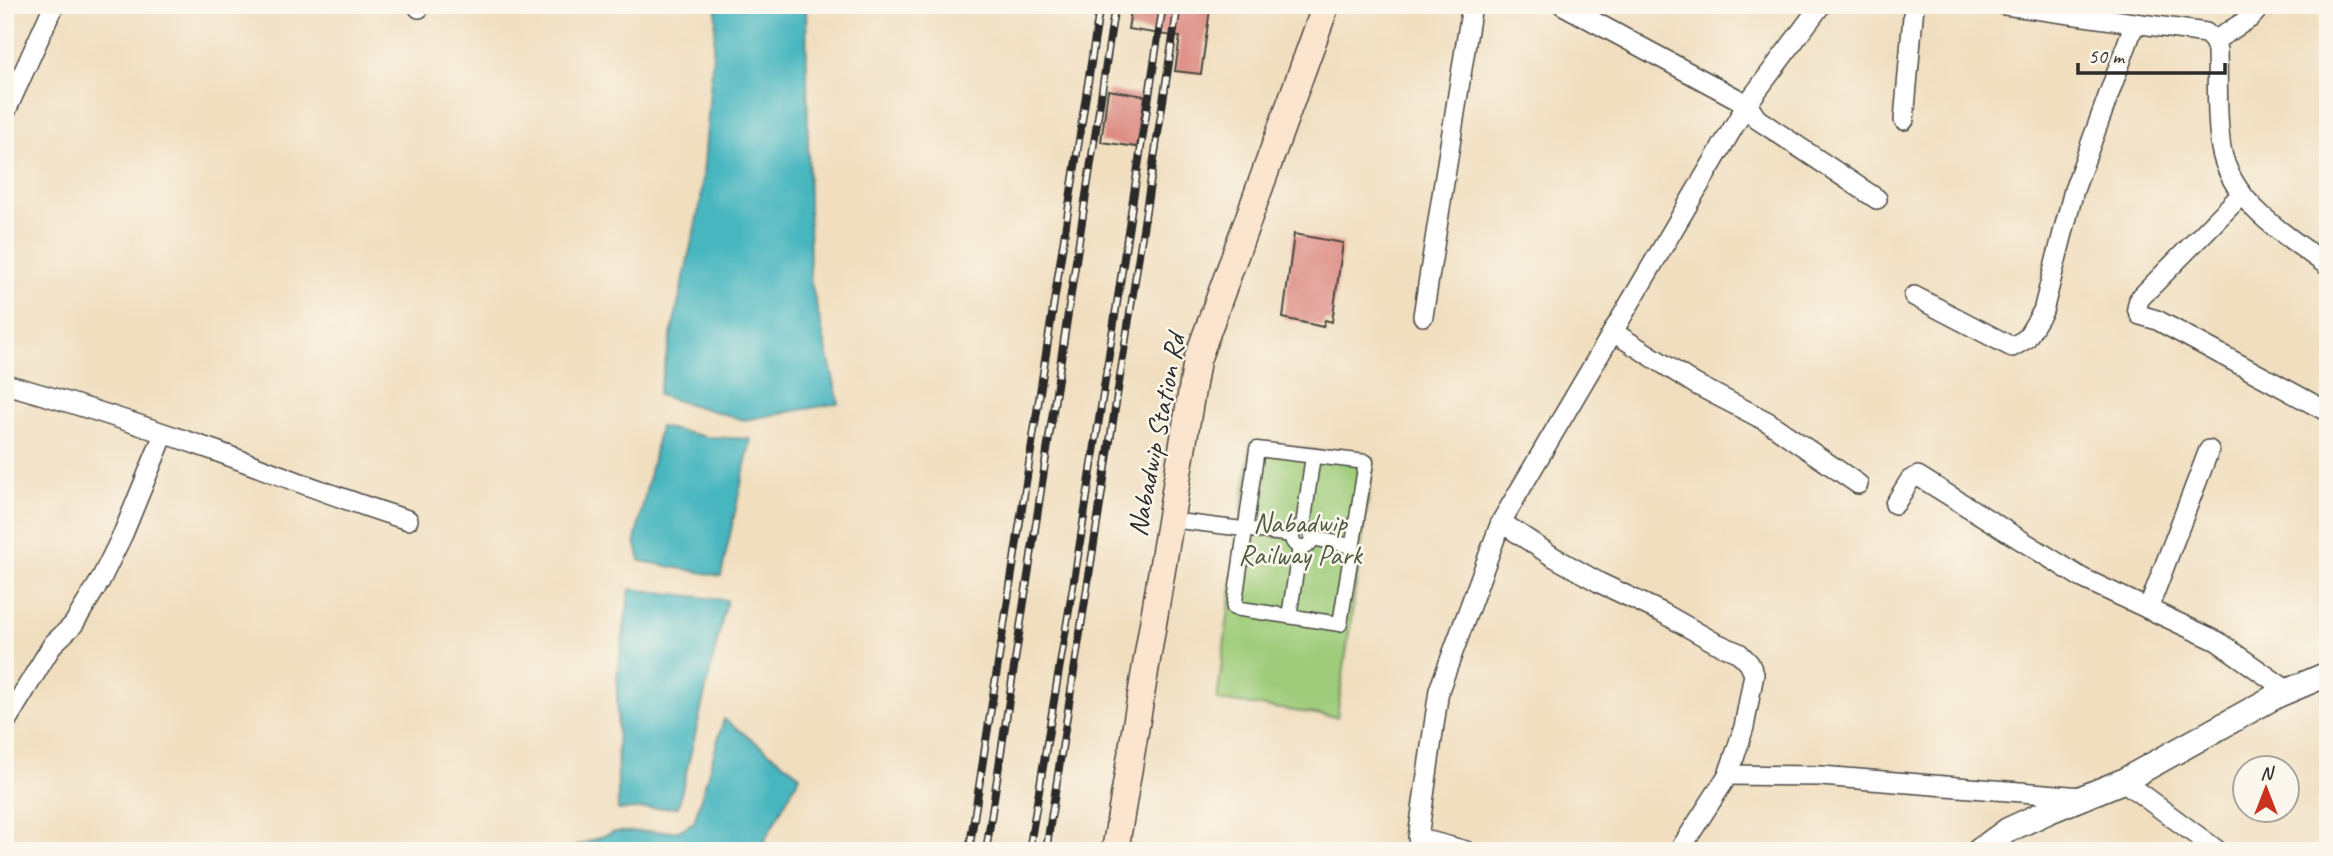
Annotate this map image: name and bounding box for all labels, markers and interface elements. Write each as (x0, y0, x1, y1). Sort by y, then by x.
scale bar (2078, 32, 2224, 76)
text: 50 m (2088, 43, 2126, 69)
street label: Nabadwip Station Rd (1119, 327, 1194, 539)
park label: Nabadwip Railway Park (1238, 505, 1364, 572)
north arrow (2232, 754, 2302, 824)
text: N (2260, 761, 2275, 785)

